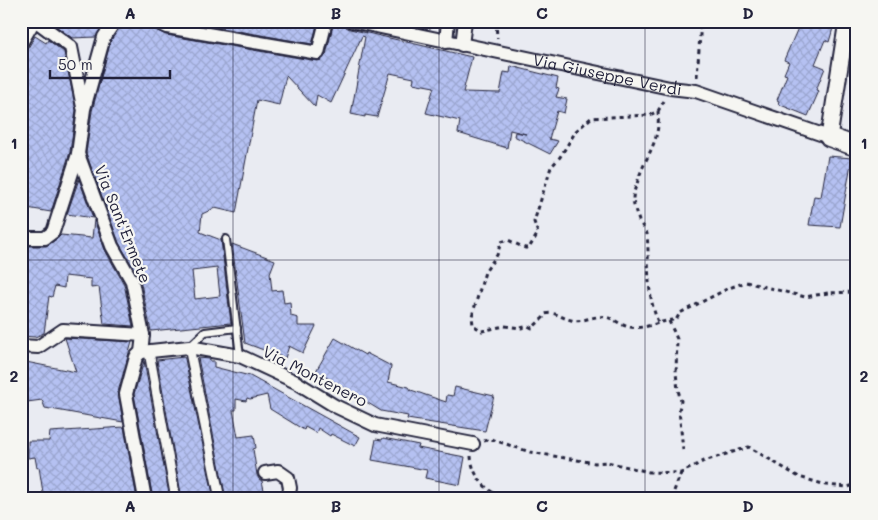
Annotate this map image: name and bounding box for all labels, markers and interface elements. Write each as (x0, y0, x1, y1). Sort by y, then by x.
text: A (124, 2, 136, 23)
text: B (331, 2, 341, 23)
text: C (536, 2, 548, 23)
text: D (742, 2, 754, 23)
scale bar (50, 48, 170, 80)
street label: Via Giuseppe Verdi (531, 48, 683, 99)
text: 50 m (58, 54, 93, 74)
text: 1 (10, 132, 18, 153)
text: 1 (860, 132, 868, 153)
street label: Via Sant'Ermete (90, 162, 157, 286)
street label: Via Montenero (259, 340, 371, 411)
text: 2 (10, 365, 19, 386)
text: 2 (860, 365, 869, 386)
text: A (124, 495, 136, 516)
text: B (331, 495, 341, 516)
text: C (536, 495, 548, 516)
text: D (742, 495, 754, 516)

